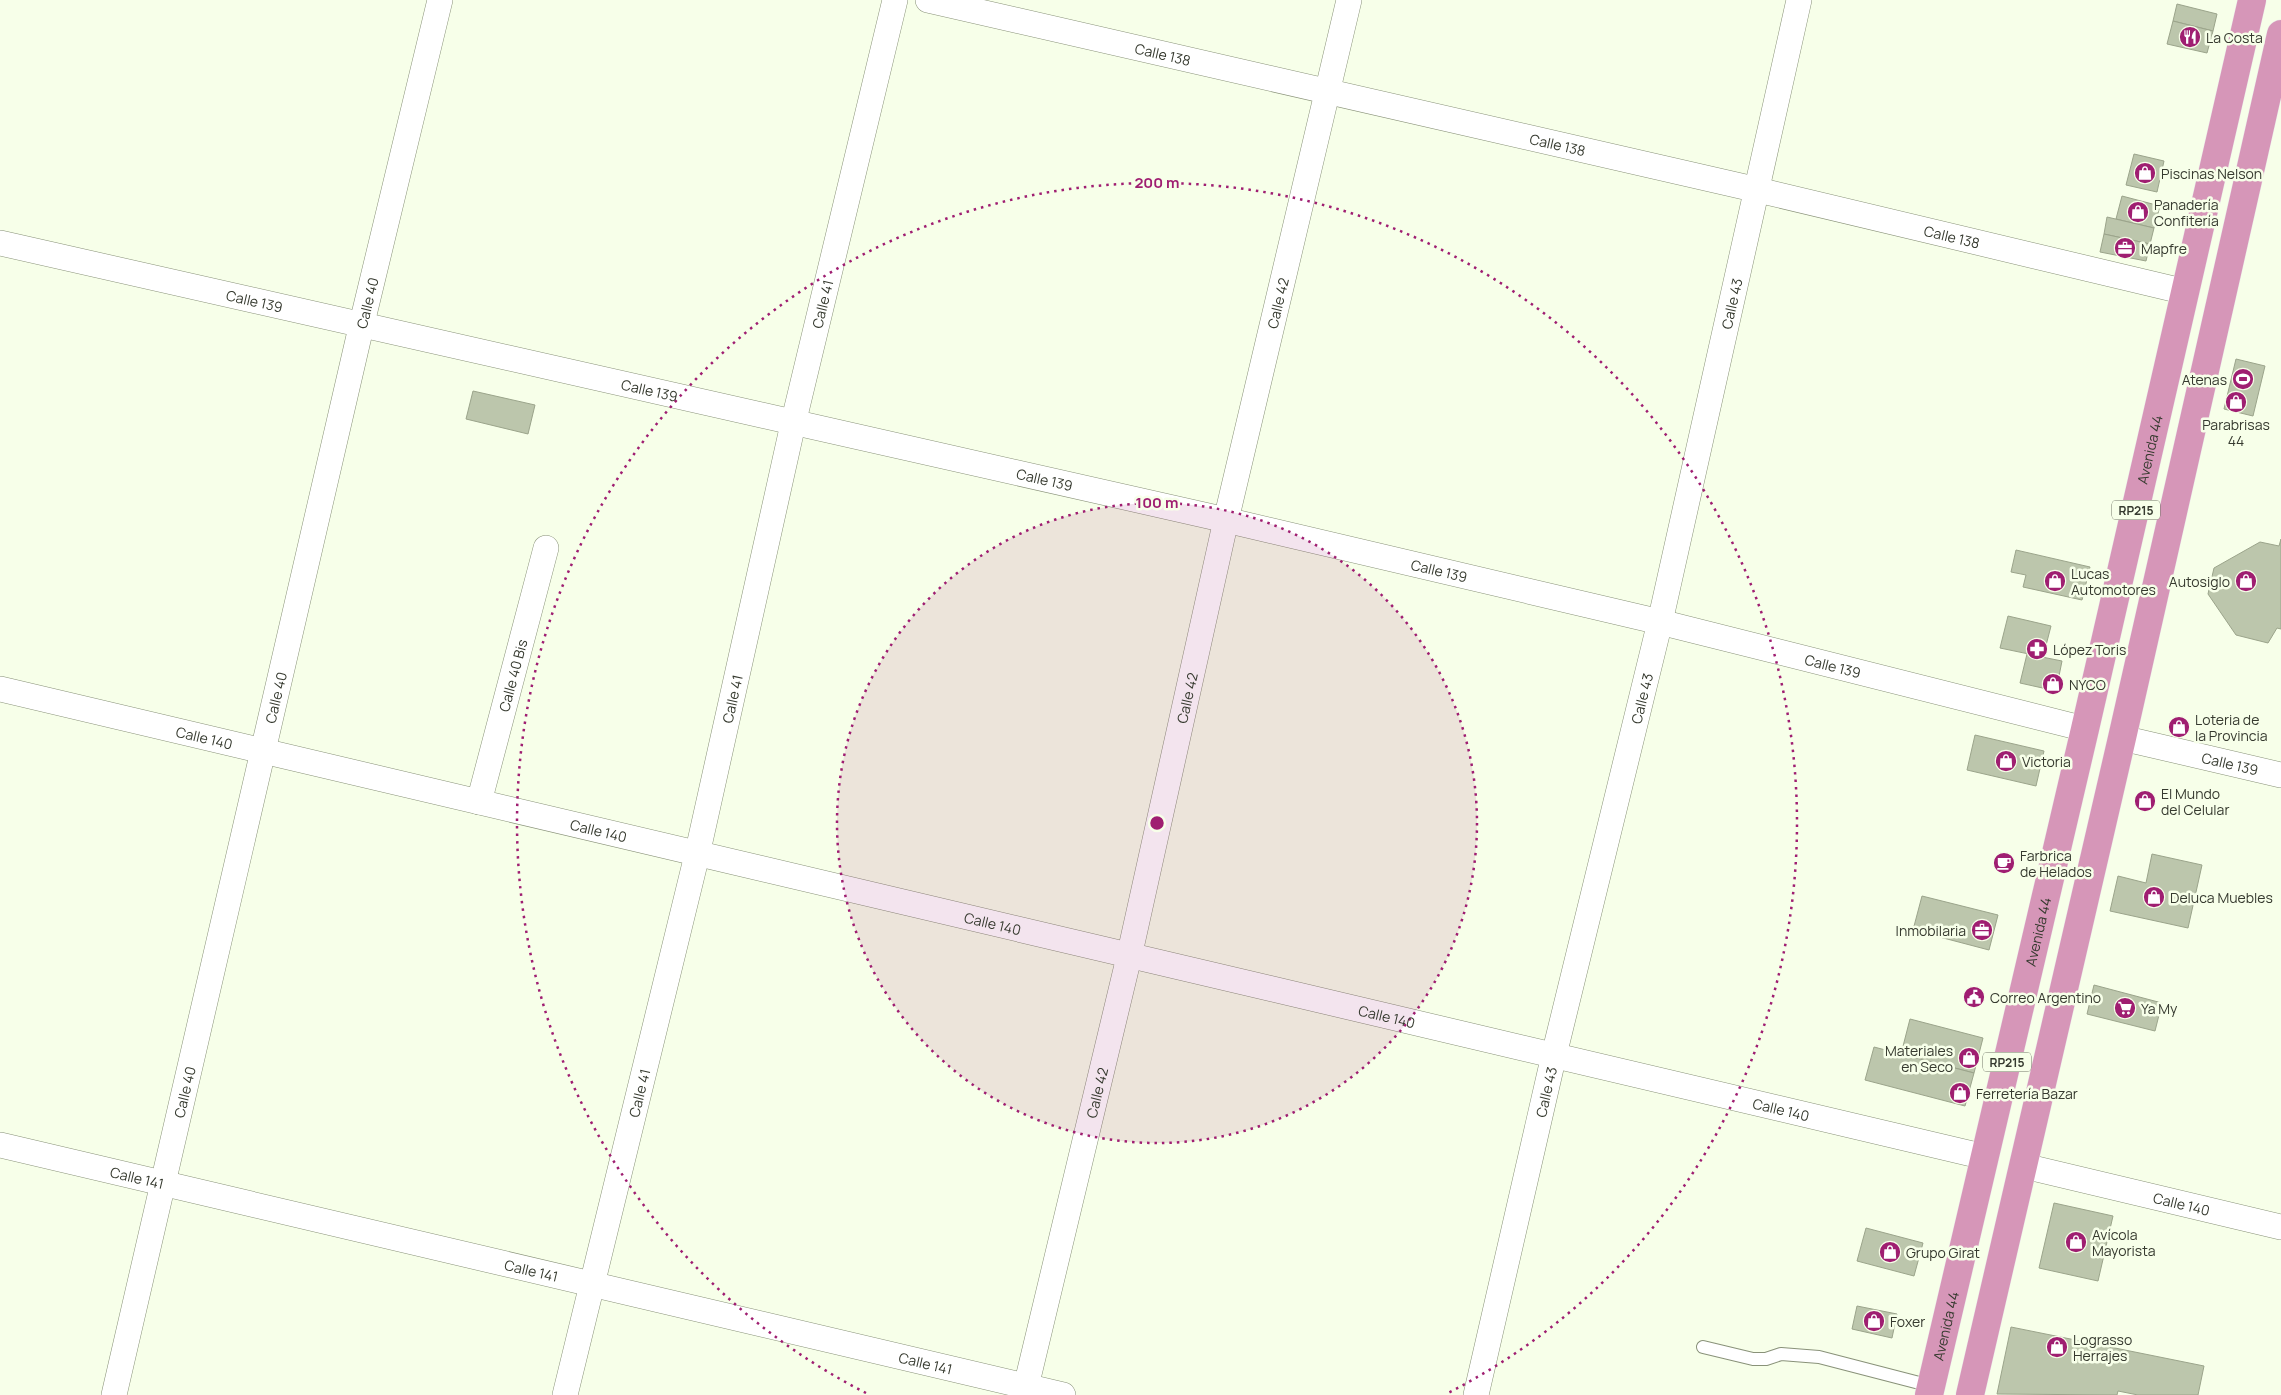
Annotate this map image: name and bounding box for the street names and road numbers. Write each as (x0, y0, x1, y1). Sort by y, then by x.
street label: Calle 138 (1133, 38, 1193, 69)
street label: Calle 138 (1528, 129, 1587, 160)
street label: Calle 138 (1922, 220, 1982, 252)
street label: Calle 40 (352, 275, 382, 330)
street label: Calle 42 (1262, 276, 1293, 330)
street label: Calle 43 (1716, 276, 1746, 331)
street label: Calle 41 (807, 278, 837, 330)
street label: Calle 139 (225, 285, 285, 316)
street label: Calle 139 (620, 374, 680, 405)
street label: Avenida 44 (2132, 413, 2166, 486)
street label: Calle 139 (1015, 463, 1075, 495)
road number: RP215 (2112, 500, 2160, 520)
street label: Calle 139 (1409, 554, 1469, 586)
street label: Calle 40 Bis (494, 637, 531, 714)
street label: Calle 139 (1803, 649, 1863, 682)
street label: Calle 40 (260, 670, 291, 725)
street label: Calle 42 (1172, 670, 1201, 725)
street label: Calle 43 (1626, 671, 1657, 726)
street label: Calle 41 (717, 673, 746, 725)
street label: Calle 140 (174, 721, 235, 753)
street label: Calle 139 (2200, 747, 2260, 779)
street label: Calle 140 (568, 814, 629, 846)
street label: Avenida 44 (2020, 895, 2055, 968)
street label: Calle 140 (963, 907, 1023, 939)
street label: Calle 140 (1357, 1000, 1417, 1032)
road number: RP215 (1983, 1052, 2031, 1072)
street label: Calle 40 (169, 1064, 199, 1120)
street label: Calle 42 (1081, 1065, 1112, 1120)
street label: Calle 43 (1531, 1065, 1561, 1119)
street label: Calle 41 (624, 1067, 654, 1119)
street label: Calle 140 (1751, 1093, 1811, 1125)
street label: Calle 141 (109, 1162, 166, 1193)
street label: Calle 140 (2151, 1188, 2212, 1219)
street label: Calle 141 (503, 1255, 560, 1285)
street label: Avenida 44 (1928, 1289, 1962, 1362)
street label: Calle 141 (897, 1347, 954, 1378)

